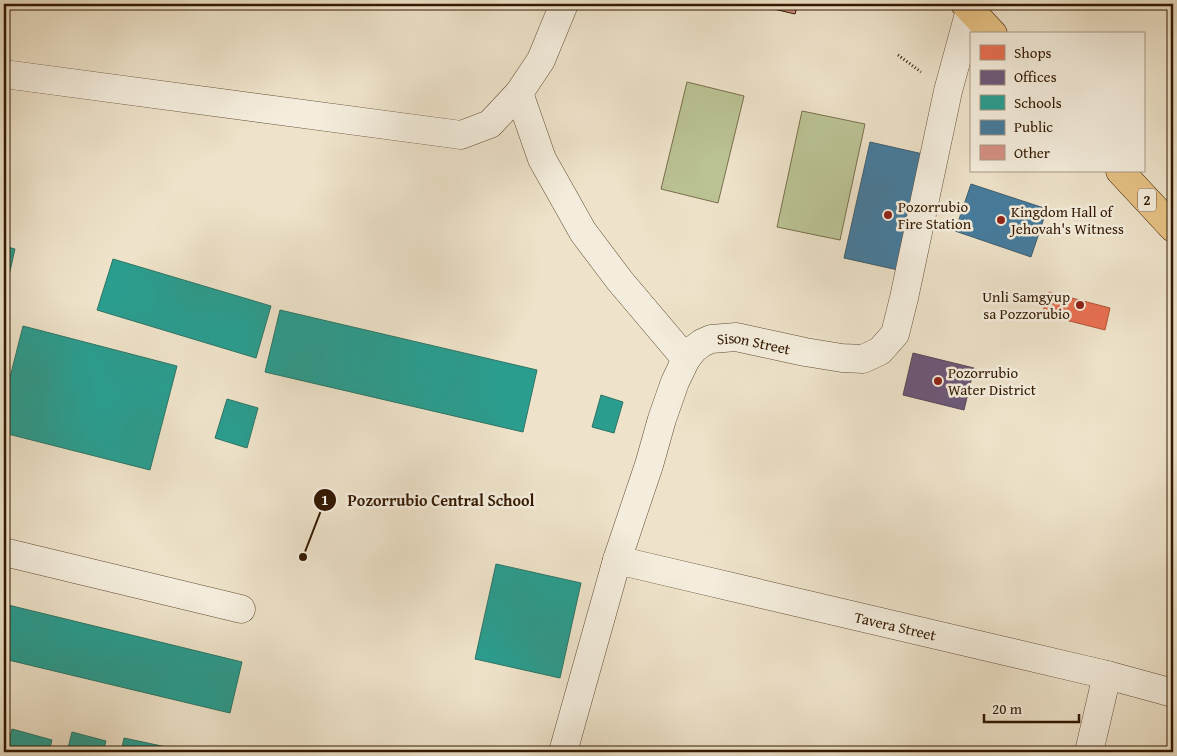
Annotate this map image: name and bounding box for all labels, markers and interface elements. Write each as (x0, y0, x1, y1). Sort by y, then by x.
legend (970, 32, 1144, 172)
text: Shops (1014, 42, 1051, 63)
text: Offices (1014, 66, 1057, 87)
text: Schools (1014, 92, 1062, 113)
text: Public (1014, 116, 1053, 137)
text: Other (1014, 142, 1050, 163)
road number: 2 (1138, 188, 1156, 212)
place label: Pozorrubio Fire Station (898, 196, 972, 234)
place label: Kingdom Hall of Jehovah's Witness (1009, 201, 1124, 239)
marker: Pozorrubio Fire Station (882, 209, 894, 221)
marker: Kingdom Hall of Jehovah's Witness (995, 214, 1007, 226)
place label: Unli Samgyup sa Pozzorubio (982, 286, 1070, 324)
marker: Unli Samgyup sa Pozzorubio (1074, 299, 1086, 311)
street label: Sison Street (716, 326, 793, 359)
place label: Pozorrubio Water District (948, 362, 1037, 400)
marker: Pozorrubio Water District (932, 375, 944, 387)
callout: Pozorrubio Central School (313, 485, 544, 516)
text: Pozorrubio Central School (348, 488, 534, 512)
text: 1 (321, 489, 329, 510)
street label: Tavera Street (852, 606, 939, 645)
scale bar (984, 691, 1080, 723)
text: 20 m (992, 698, 1023, 719)

